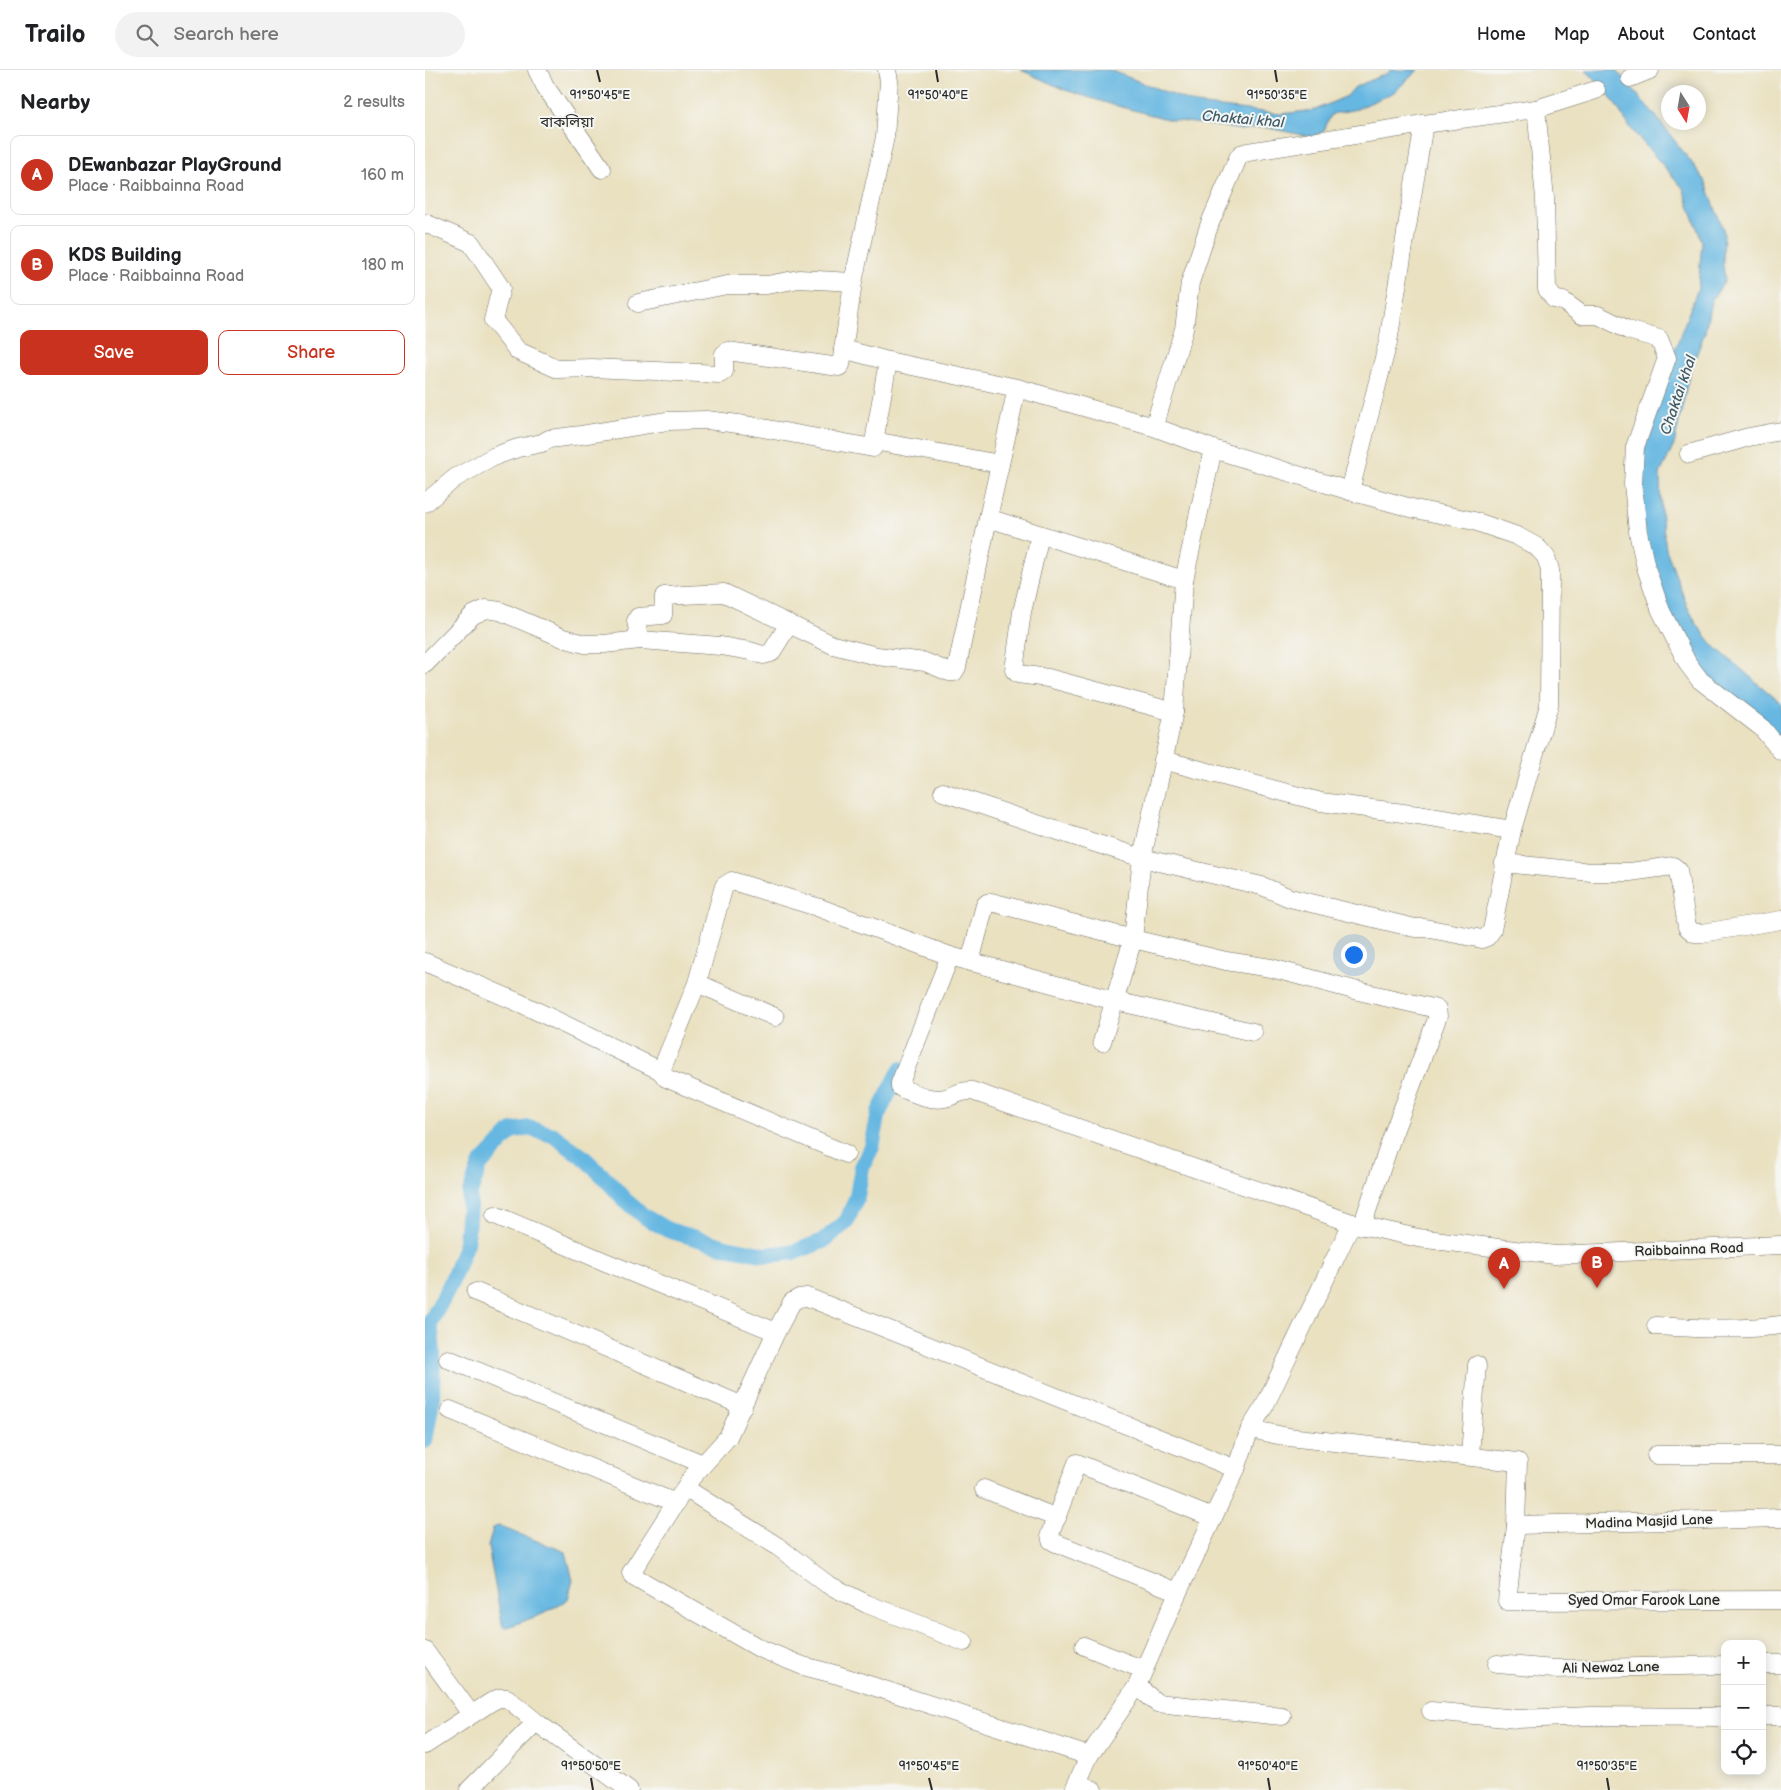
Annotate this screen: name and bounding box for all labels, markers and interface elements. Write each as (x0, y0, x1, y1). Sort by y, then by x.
search box (115, 12, 465, 57)
text: Trailo (25, 20, 85, 49)
icon: search (133, 21, 161, 49)
text: Search here (173, 23, 279, 46)
text: Home (1477, 24, 1526, 45)
text: Map (1554, 24, 1590, 45)
text: About (1618, 24, 1665, 45)
text: Contact (1693, 24, 1756, 45)
north arrow (1661, 85, 1706, 130)
text: 91°50'45"E (570, 88, 630, 103)
text: 91°50'40"E (908, 88, 968, 103)
text: 91°50'35"E (1247, 88, 1307, 103)
text: Nearby (20, 90, 90, 115)
text: 2 results (343, 93, 405, 112)
water label: Chaktai khal (1201, 106, 1285, 133)
district label: বাকলিয়া (539, 113, 595, 132)
text: DEwanbazar PlayGround (68, 154, 282, 177)
text: A (32, 166, 42, 185)
text: 160 m (361, 166, 404, 185)
text: Place · Raibbainna Road (68, 177, 244, 196)
text: KDS Building (68, 244, 181, 267)
text: B (31, 256, 43, 275)
text: 180 m (362, 256, 404, 275)
text: Place · Raibbainna Road (68, 267, 244, 286)
button: Save (20, 330, 208, 375)
button: Share (218, 330, 405, 375)
water label: Chaktai khal (1656, 352, 1701, 437)
your location (1341, 942, 1367, 968)
street label: Raibbainna Road (1634, 1239, 1744, 1260)
pin: B (1581, 1247, 1613, 1288)
pin: A (1488, 1248, 1520, 1289)
street label: Madina Masjid Lane (1585, 1511, 1713, 1532)
street label: Syed Omar Farook Lane (1568, 1592, 1720, 1609)
map controls (1721, 1640, 1766, 1775)
button: + (1721, 1640, 1766, 1685)
street label: Ali Newaz Lane (1562, 1658, 1660, 1677)
button: − (1721, 1685, 1766, 1730)
button: locate (1721, 1730, 1766, 1775)
text: 91°50'50"E (561, 1759, 621, 1774)
text: 91°50'45"E (899, 1759, 959, 1774)
text: 91°50'40"E (1238, 1759, 1298, 1774)
text: 91°50'35"E (1577, 1759, 1637, 1774)

